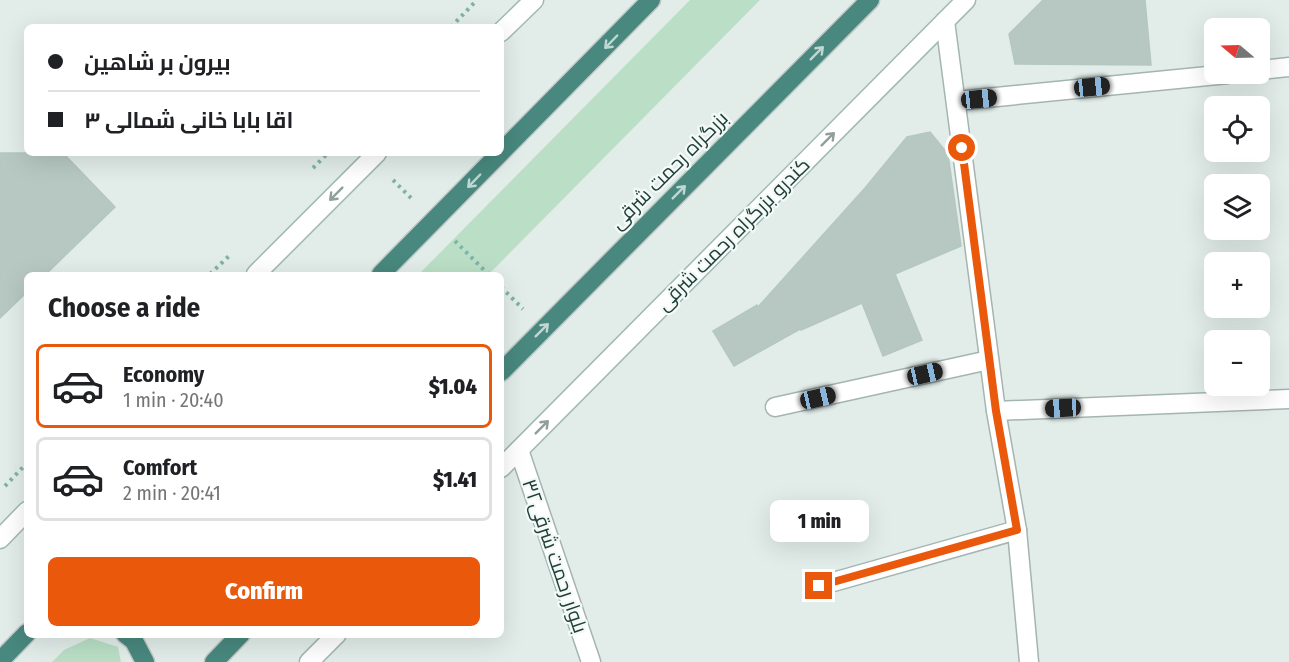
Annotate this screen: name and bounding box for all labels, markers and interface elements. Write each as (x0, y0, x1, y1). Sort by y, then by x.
north arrow (1204, 18, 1270, 84)
map controls (1204, 18, 1270, 396)
one-way arrow (603, 34, 618, 49)
one-way arrow (809, 46, 824, 61)
text: بیرون بر شاهین (84, 49, 231, 76)
car (1073, 76, 1111, 98)
car (960, 88, 998, 110)
button: locate (1204, 96, 1270, 162)
street label: بزرگراه رحمت شرقی (605, 106, 734, 235)
text: ۳ اقا بابا خانی شمالی (84, 107, 293, 134)
one-way arrow (820, 132, 835, 147)
route start (948, 134, 975, 161)
street label: کندرو بزرگراه رحمت شرقی (651, 152, 815, 316)
one-way arrow (467, 174, 482, 189)
button: layers (1204, 174, 1270, 240)
one-way arrow (672, 184, 687, 199)
one-way arrow (328, 187, 343, 201)
button: + (1204, 252, 1270, 318)
text: Choose a ride (48, 292, 200, 324)
one-way arrow (535, 323, 550, 338)
button: − (1204, 330, 1270, 396)
icon: car (51, 359, 105, 413)
text: Economy (123, 361, 204, 388)
car (905, 361, 945, 387)
text: $1.04 (429, 373, 477, 400)
car (798, 385, 838, 411)
text: 1 min · 20:40 (123, 388, 224, 412)
car (1045, 398, 1081, 418)
one-way arrow (535, 419, 550, 434)
icon: car (51, 452, 105, 506)
text: Comfort (123, 454, 197, 481)
text: $1.41 (433, 466, 477, 493)
street label: بلوار رحمت شرقی۳۲ (516, 476, 593, 637)
text: 2 min · 20:41 (123, 481, 221, 505)
callout: 1 min (770, 499, 868, 541)
text: 1 min (798, 509, 841, 533)
button: Confirm (48, 557, 480, 626)
route end (805, 572, 832, 599)

